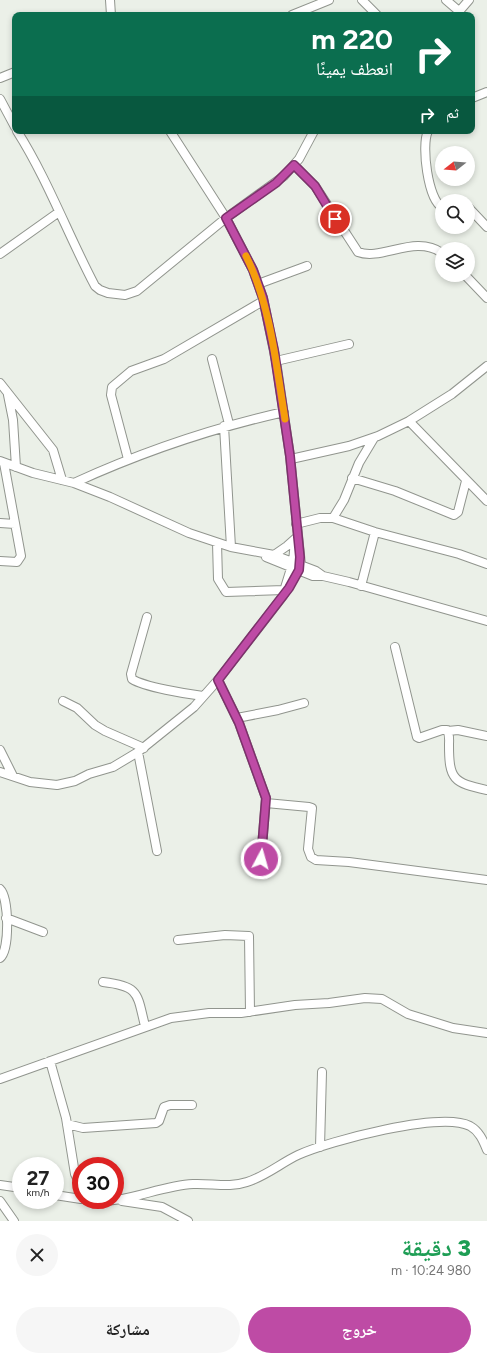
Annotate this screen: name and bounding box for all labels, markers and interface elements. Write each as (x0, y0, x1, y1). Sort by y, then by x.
text: 220 m (311, 22, 393, 56)
icon: right (407, 28, 459, 80)
text: انعطف يمينًا (316, 58, 393, 80)
icon: right (416, 104, 438, 126)
text: ثم (446, 104, 459, 122)
north arrow (435, 146, 475, 186)
map controls (435, 146, 475, 282)
button: search (435, 194, 475, 234)
pin (318, 202, 352, 236)
icon: arrive (324, 208, 346, 230)
button: layers (435, 242, 475, 282)
position arrow (240, 838, 282, 880)
speed limit sign: 30 (72, 1157, 124, 1209)
text: 27 (27, 1166, 49, 1190)
text: km/h (27, 1186, 49, 1199)
text: 3 دقيقة (402, 1233, 471, 1262)
button: close (16, 1234, 58, 1276)
text: 980 m · 10:24 (391, 1263, 471, 1278)
button: مشاركة (16, 1307, 240, 1353)
button: خروج (248, 1307, 471, 1353)

